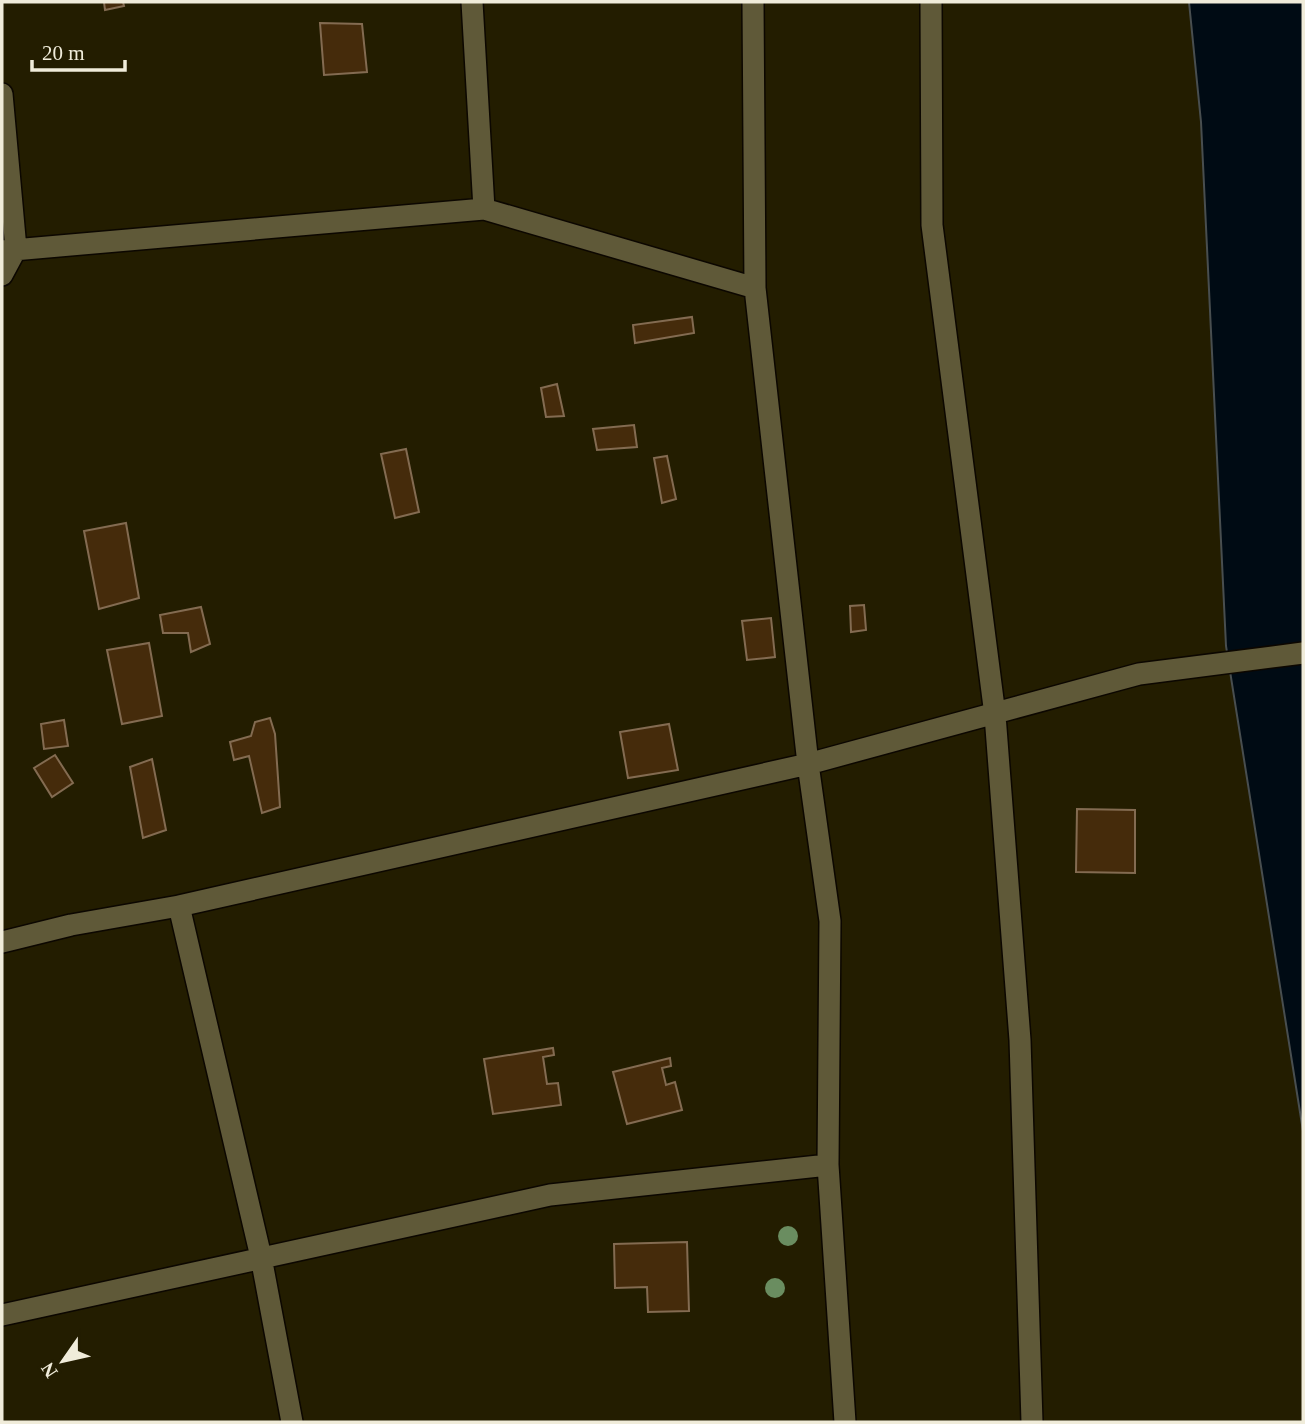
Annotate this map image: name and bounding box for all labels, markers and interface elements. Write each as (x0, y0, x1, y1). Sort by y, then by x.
scale bar (32, 28, 124, 72)
text: 20 m (42, 41, 85, 65)
north arrow (28, 1326, 98, 1396)
text: N (37, 1358, 62, 1382)

